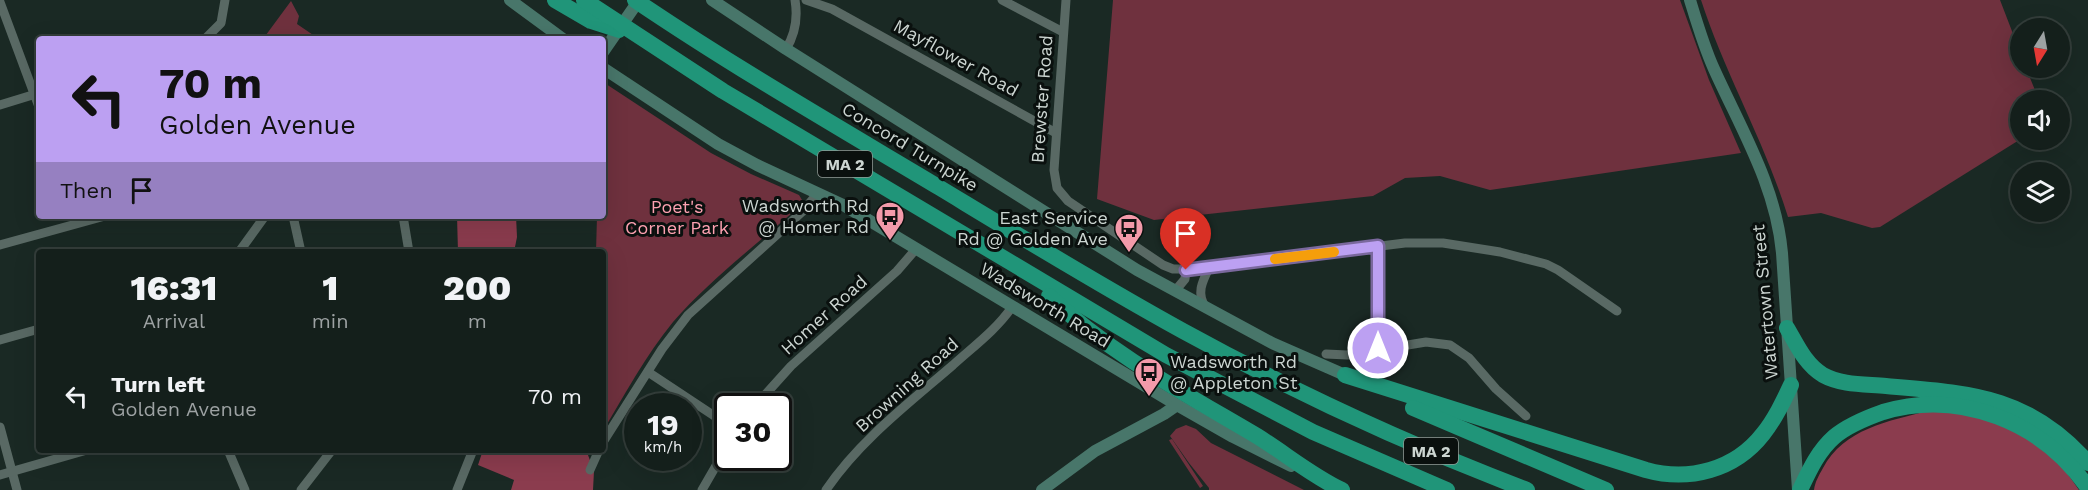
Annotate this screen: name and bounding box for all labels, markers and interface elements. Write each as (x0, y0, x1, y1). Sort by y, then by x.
street label: Mayflower Road (890, 15, 1022, 101)
north arrow (2010, 18, 2070, 78)
map controls (2010, 18, 2070, 222)
street label: Brewster Road (1027, 34, 1056, 164)
text: 70 m (159, 59, 262, 108)
icon: left (60, 60, 138, 138)
button: sound (2010, 90, 2070, 150)
street label: Concord Turnpike (838, 98, 982, 195)
text: Golden Avenue (159, 109, 356, 141)
road number: MA 2 (818, 151, 872, 177)
button: layers (2010, 162, 2070, 222)
icon: arrive (125, 174, 158, 207)
text: Then (60, 178, 113, 203)
place label: Wadsworth Rd @ Homer Rd (742, 195, 869, 237)
park label: Poet's Corner Park (625, 196, 729, 238)
bus stop icon: Wadsworth Rd @ Homer Rd (874, 200, 906, 242)
place label: East Service Rd @ Golden Ave (957, 207, 1108, 249)
pin (1160, 208, 1211, 270)
bus stop icon: East Service Rd @ Golden Ave (1113, 212, 1145, 254)
icon: arrive (1169, 217, 1202, 250)
street label: Watertown Street (1747, 223, 1782, 381)
street label: Wadsworth Road (976, 257, 1114, 352)
text: 16:31 (130, 267, 217, 309)
text: 1 (322, 267, 338, 309)
text: 200 (443, 267, 512, 309)
street label: Homer Road (776, 271, 871, 359)
text: Arrival (143, 309, 205, 333)
text: min (312, 309, 349, 333)
text: m (468, 309, 487, 333)
position arrow (1346, 316, 1410, 380)
street label: Browning Road (851, 333, 962, 436)
place label: Wadsworth Rd @ Appleton St (1170, 351, 1298, 393)
bus stop icon: Wadsworth Rd @ Appleton St (1133, 356, 1165, 398)
text: Turn left (111, 372, 205, 397)
icon: left (60, 380, 93, 413)
text: 70 m (528, 384, 582, 409)
speed limit sign: 30 (714, 393, 792, 471)
text: Golden Avenue (111, 397, 257, 421)
text: 19 (647, 407, 679, 442)
text: km/h (644, 438, 682, 456)
road number: MA 2 (1404, 438, 1458, 464)

